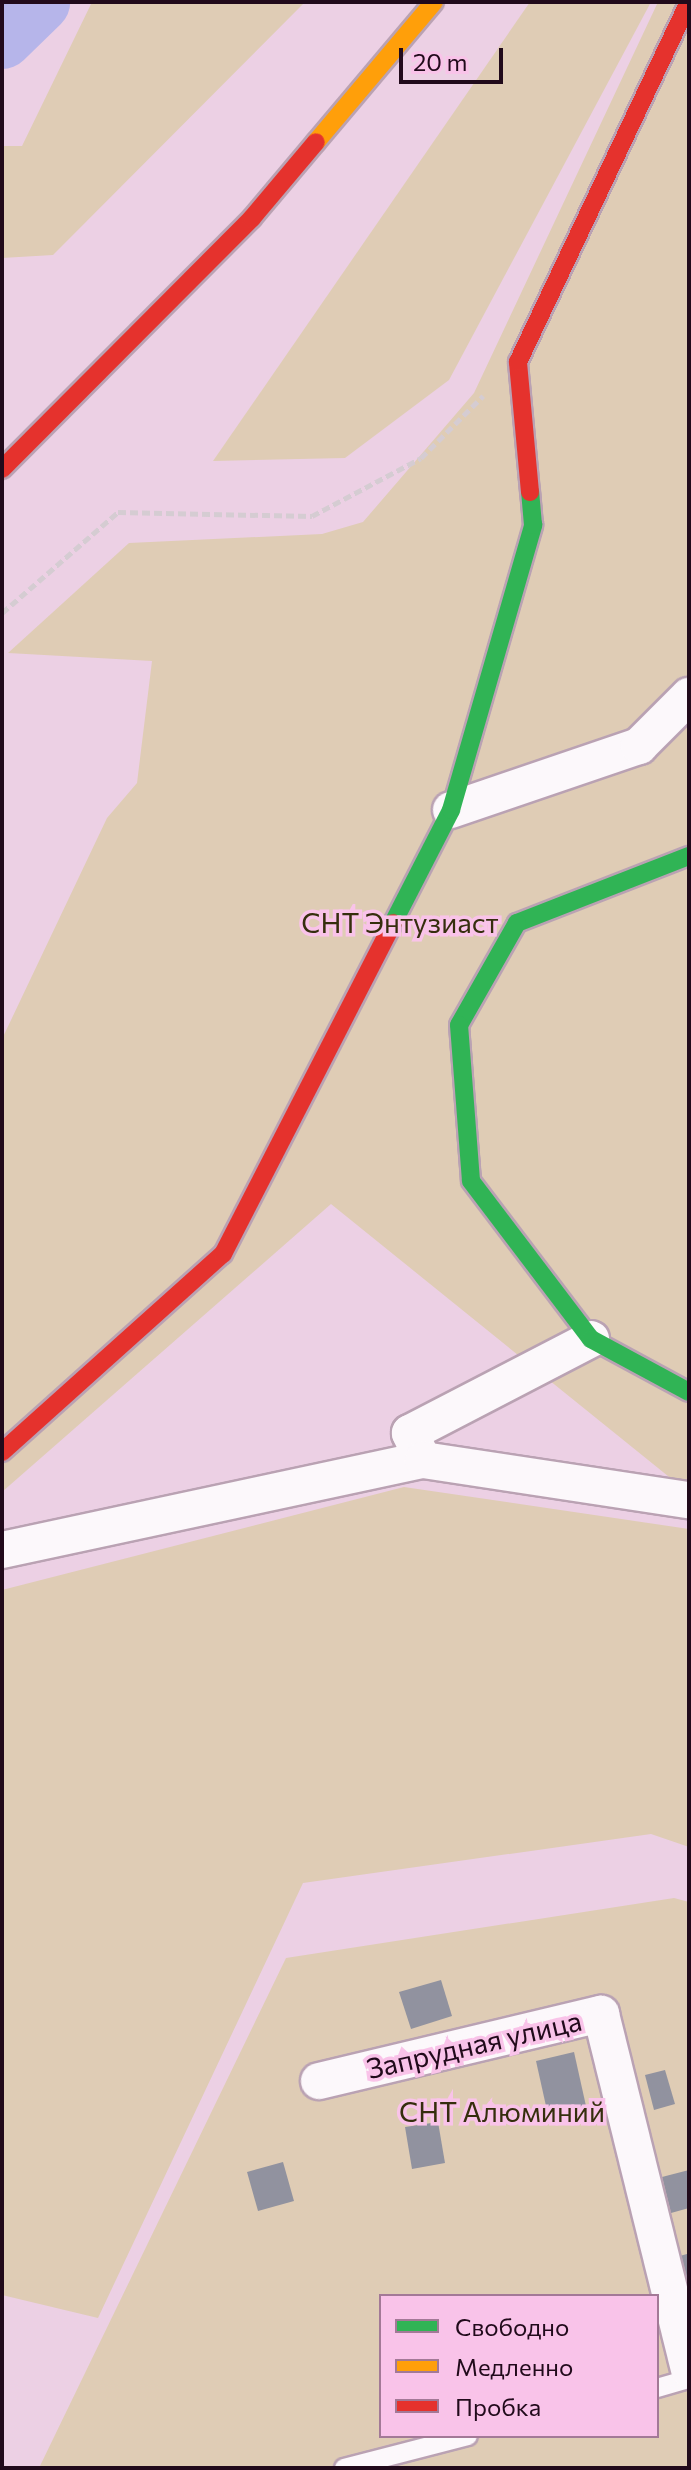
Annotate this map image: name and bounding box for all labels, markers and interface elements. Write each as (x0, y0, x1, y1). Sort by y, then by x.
scale bar (403, 32, 507, 82)
text: 20 m (413, 47, 467, 76)
park label: СНТ Энтузиаст (301, 905, 499, 939)
street label: Запрудная улица (363, 2003, 585, 2085)
park label: СНТ Алюминий (399, 2094, 605, 2128)
legend (379, 2294, 659, 2438)
text: Свободно (455, 2312, 569, 2341)
text: Медленно (455, 2352, 573, 2381)
text: Пробка (455, 2392, 541, 2421)

